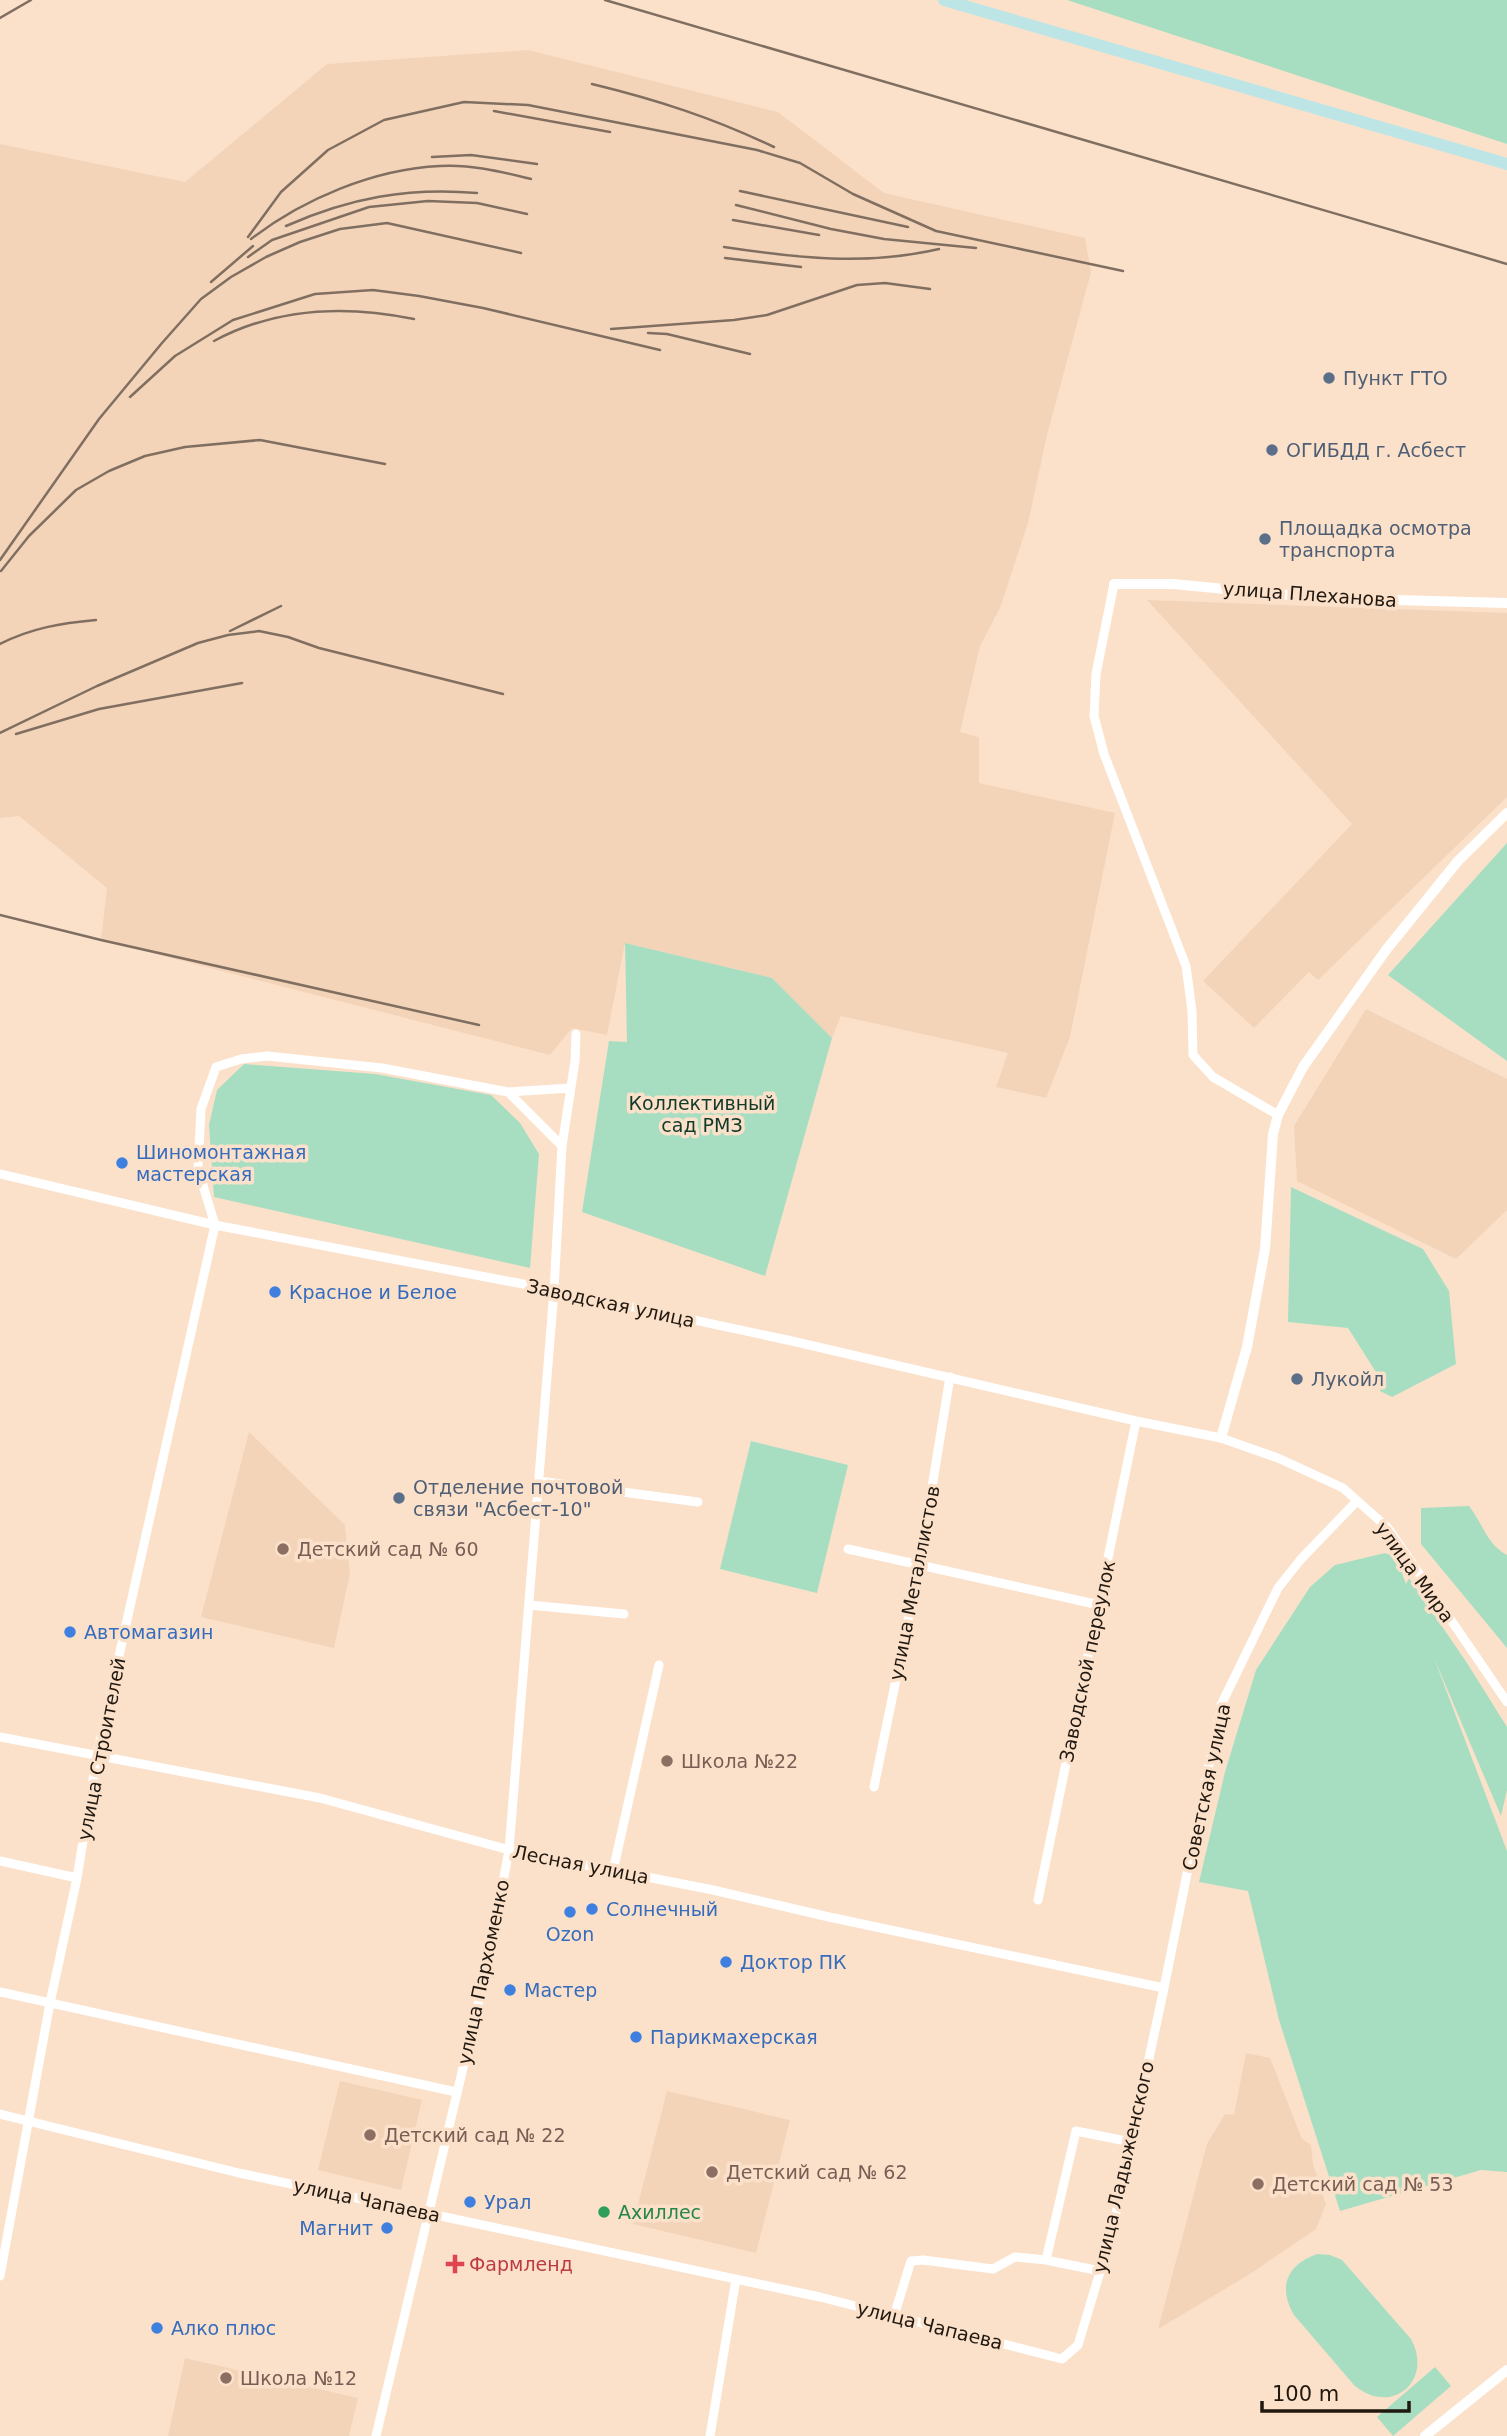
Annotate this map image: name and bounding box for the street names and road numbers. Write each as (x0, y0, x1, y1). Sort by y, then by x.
street label: улица Плеханова (1222, 577, 1398, 611)
street label: Заводская улица (525, 1274, 697, 1332)
street label: улица Металлистов (884, 1484, 944, 1682)
street label: улица Мира (1371, 1517, 1459, 1627)
street label: Заводской переулок (1055, 1558, 1119, 1764)
street label: улица Строителей (72, 1656, 130, 1842)
street label: Советская улица (1178, 1701, 1234, 1873)
street label: Лесная улица (511, 1840, 651, 1888)
street label: улица Пархоменко (453, 1877, 513, 2067)
street label: улица Ладыженского (1088, 2059, 1158, 2275)
street label: улица Чапаева (292, 2174, 442, 2226)
street label: улица Чапаева (855, 2296, 1005, 2354)

